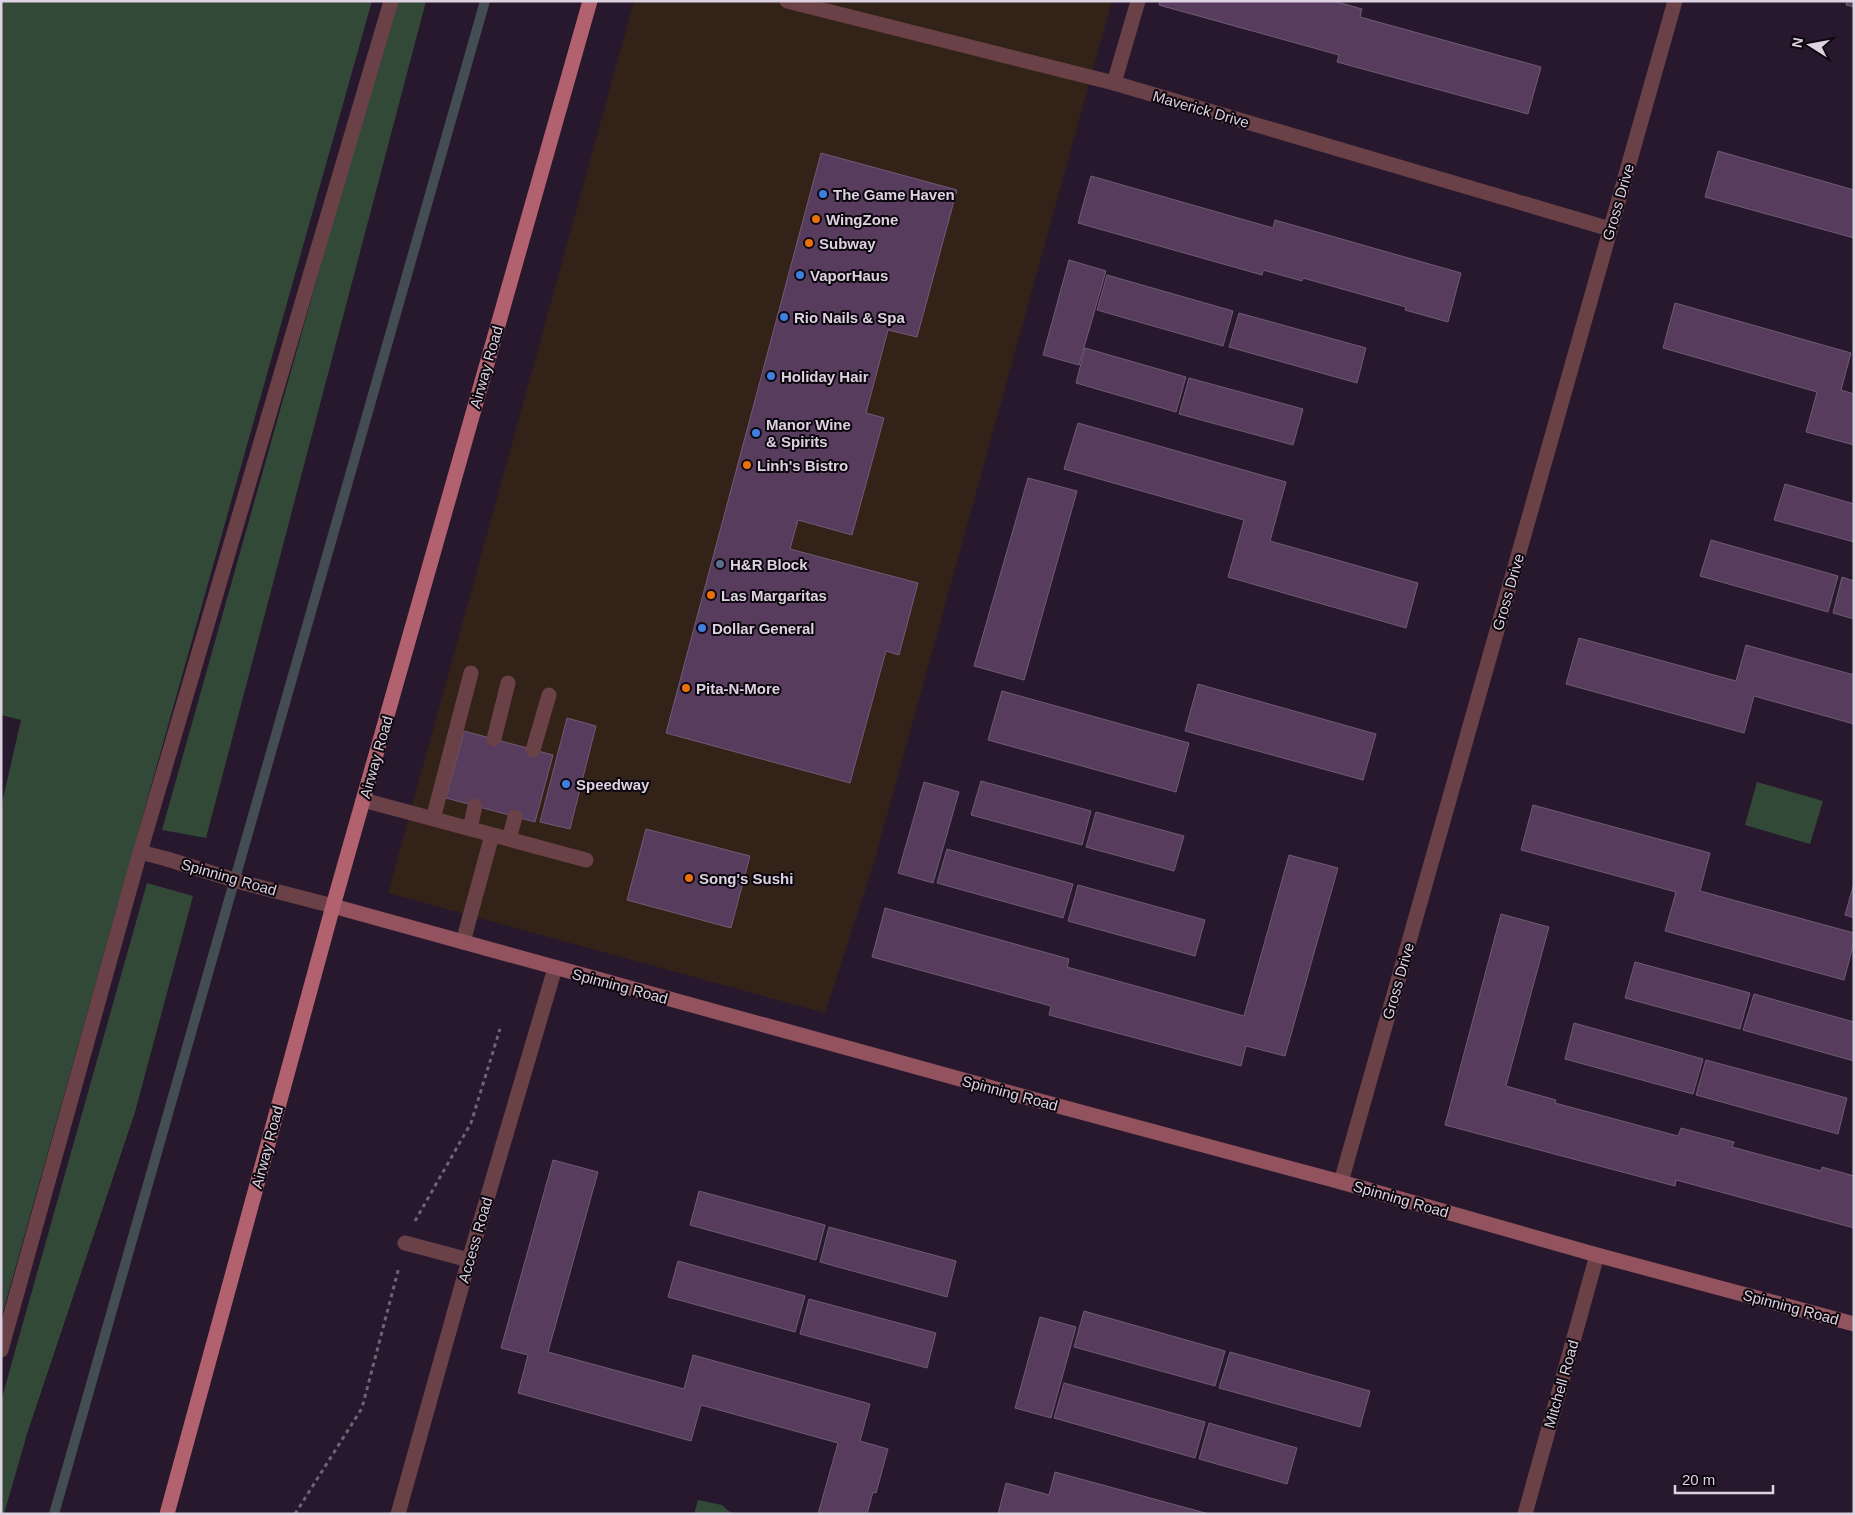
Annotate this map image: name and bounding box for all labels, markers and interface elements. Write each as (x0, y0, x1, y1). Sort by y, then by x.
north arrow (1785, 20, 1835, 70)
text: N (1788, 36, 1806, 49)
street label: Maverick Drive (1151, 87, 1251, 131)
street label: Gross Drive (1599, 162, 1637, 242)
place label: The Game Haven (833, 186, 955, 203)
marker: The Game Haven (817, 188, 829, 200)
place label: WingZone (826, 211, 898, 228)
marker: WingZone (810, 213, 822, 225)
place label: Subway (819, 235, 876, 252)
marker: Subway (803, 237, 815, 249)
place label: VaporHaus (810, 267, 888, 284)
marker: VaporHaus (794, 269, 806, 281)
place label: Rio Nails & Spa (794, 309, 906, 326)
marker: Rio Nails & Spa (778, 311, 790, 323)
street label: Airway Road (466, 324, 506, 410)
place label: Holiday Hair (781, 368, 869, 385)
marker: Holiday Hair (765, 370, 777, 382)
place label: Manor Wine & Spirits (766, 416, 851, 450)
marker: Manor Wine & Spirits (750, 427, 762, 439)
place label: Linh's Bistro (757, 457, 848, 474)
marker: Linh's Bistro (741, 459, 753, 471)
street label: Gross Drive (1489, 552, 1527, 632)
place label: H&R Block (730, 556, 808, 573)
marker: H&R Block (714, 558, 726, 570)
place label: Las Margaritas (721, 587, 827, 604)
marker: Las Margaritas (705, 589, 717, 601)
place label: Dollar General (712, 620, 815, 637)
marker: Dollar General (696, 622, 708, 634)
place label: Pita-N-More (696, 680, 780, 697)
marker: Pita-N-More (680, 682, 692, 694)
street label: Airway Road (356, 714, 396, 800)
place label: Speedway (576, 776, 650, 793)
marker: Speedway (560, 778, 572, 790)
street label: Spinning Road (179, 855, 279, 899)
place label: Song's Sushi (699, 870, 793, 887)
marker: Song's Sushi (683, 872, 695, 884)
street label: Gross Drive (1379, 941, 1417, 1021)
street label: Spinning Road (570, 965, 670, 1007)
street label: Spinning Road (960, 1072, 1060, 1114)
street label: Airway Road (248, 1104, 286, 1190)
street label: Spinning Road (1351, 1177, 1451, 1221)
street label: Access Road (455, 1195, 495, 1285)
street label: Spinning Road (1741, 1286, 1841, 1328)
street label: Mitchell Road (1540, 1338, 1582, 1430)
scale bar (1675, 1462, 1772, 1494)
text: 20 m (1682, 1471, 1715, 1488)

